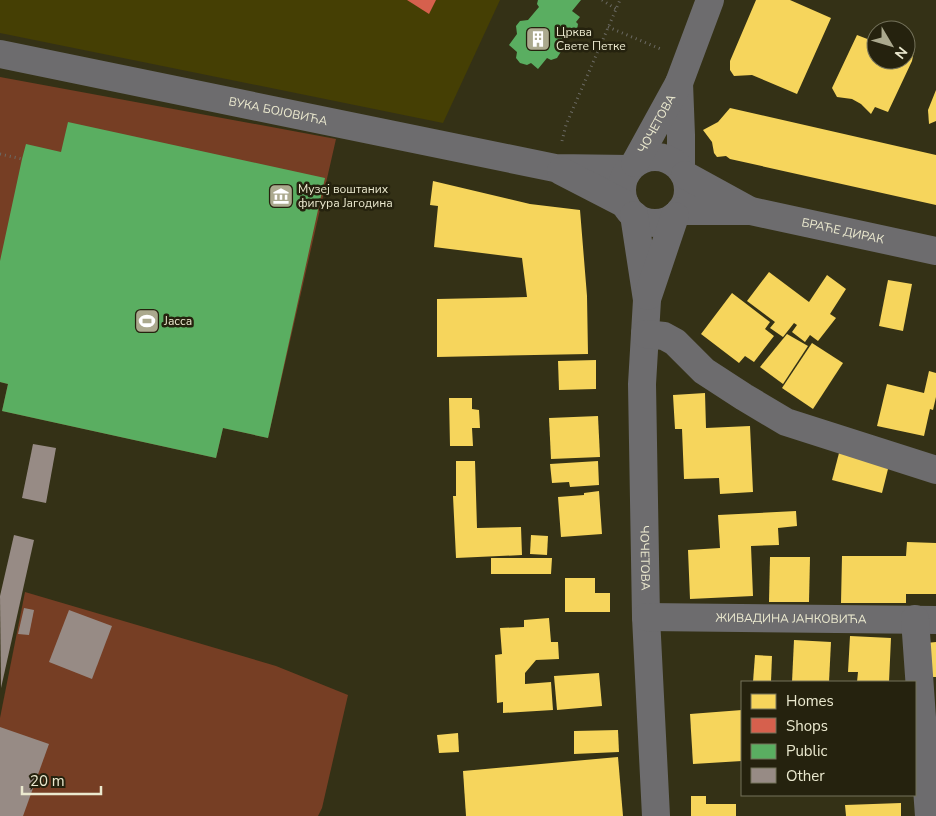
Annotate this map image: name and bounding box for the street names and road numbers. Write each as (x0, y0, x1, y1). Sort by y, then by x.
street label: ЧОЧЕТОВА (634, 91, 679, 156)
street label: ВУКА БОЈОВИЋА (227, 93, 329, 129)
street label: БРАЋЕ ДИРАК (800, 214, 886, 248)
street label: ЧОЧЕТОВА (636, 525, 654, 591)
street label: ЖИВАДИНА ЈАНКОВИЋА (715, 610, 867, 627)

